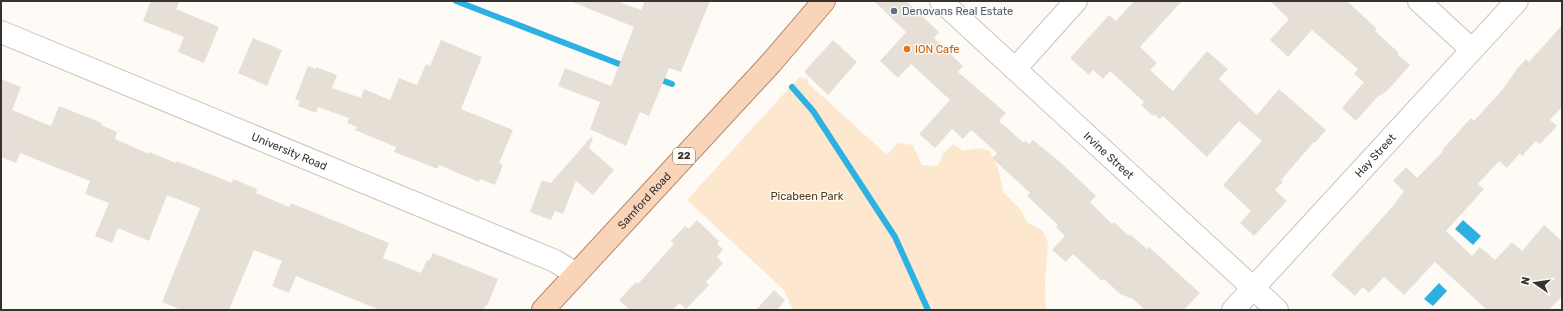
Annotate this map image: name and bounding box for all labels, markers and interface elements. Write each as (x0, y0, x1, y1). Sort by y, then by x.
place label: Denovans Real Estate (902, 5, 1013, 18)
marker: Denovans Real Estate (889, 6, 899, 16)
place label: ION Cafe (915, 43, 959, 56)
marker: ION Cafe (902, 44, 912, 54)
street label: Irvine Street (1081, 129, 1137, 182)
street label: University Road (250, 130, 329, 173)
street label: Hay Street (1352, 131, 1399, 180)
road number: 22 (673, 148, 695, 164)
street label: Samford Road (615, 169, 673, 232)
park label: Picabeen Park (771, 190, 844, 203)
north arrow (1515, 263, 1555, 303)
text: N (1519, 275, 1533, 286)

